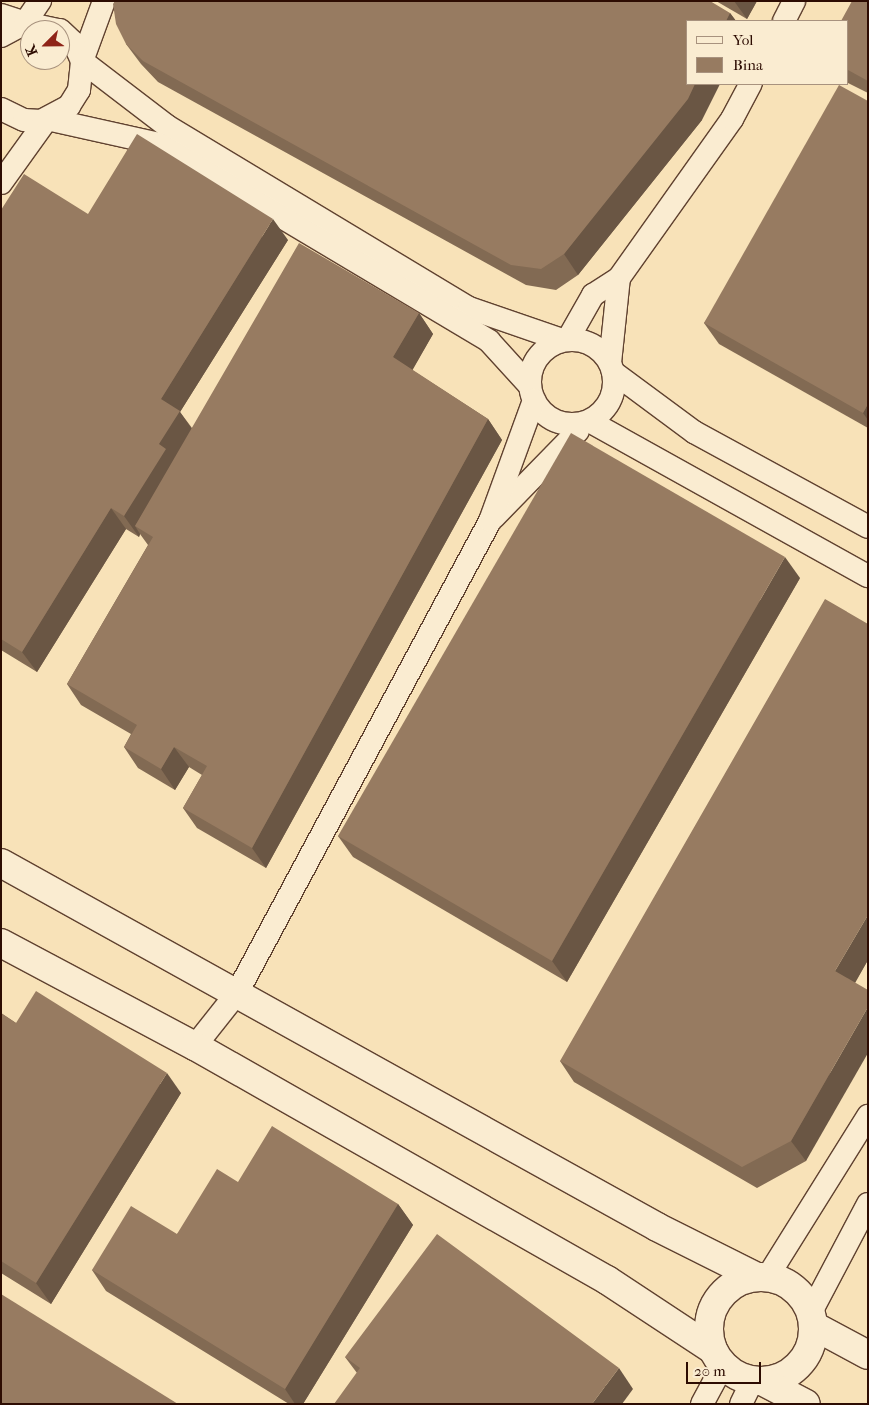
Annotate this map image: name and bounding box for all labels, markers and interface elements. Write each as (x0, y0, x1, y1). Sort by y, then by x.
north arrow (20, 20, 70, 70)
legend (686, 20, 849, 85)
text: Yol (733, 31, 753, 49)
text: K (22, 43, 41, 59)
text: Bina (733, 56, 763, 74)
scale bar (689, 1352, 764, 1384)
text: 20 m (694, 1362, 726, 1380)

